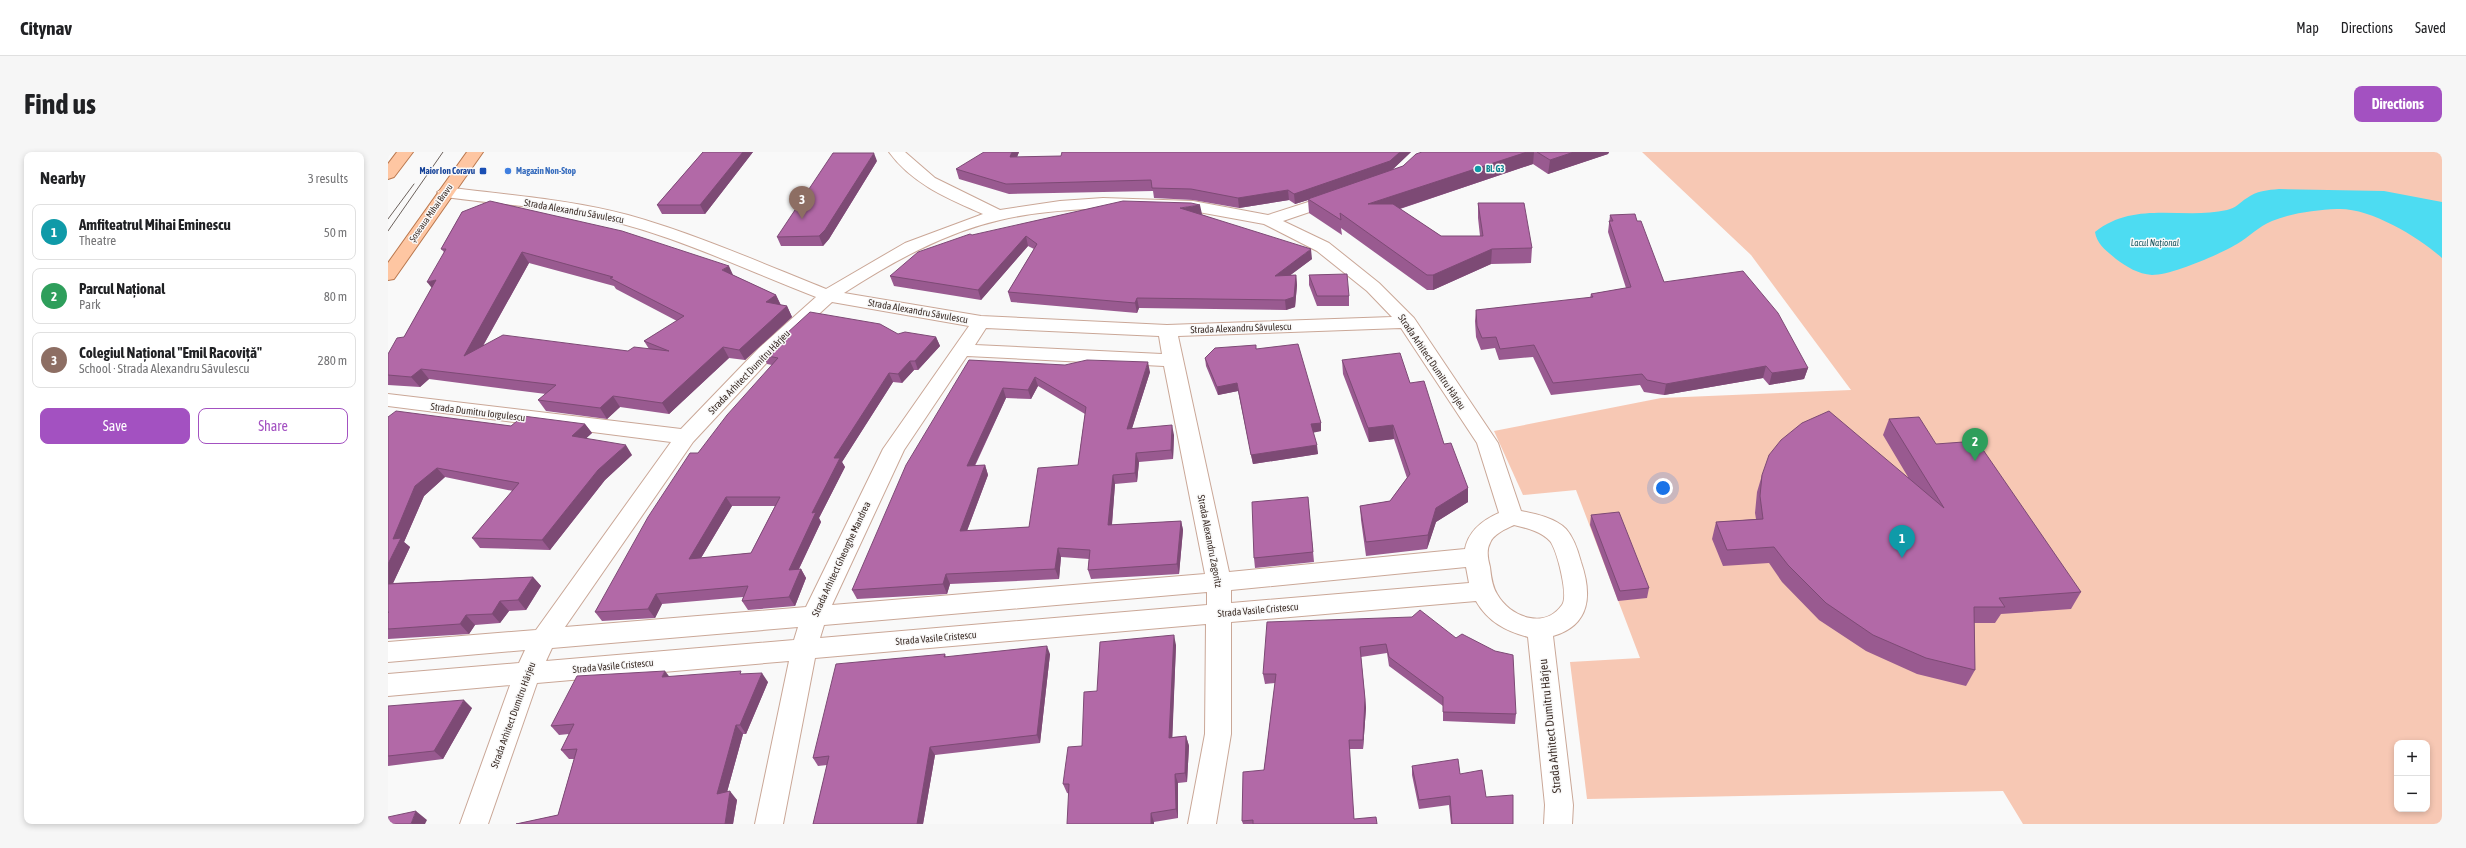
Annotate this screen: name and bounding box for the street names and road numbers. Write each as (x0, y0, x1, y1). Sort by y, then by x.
street label: Șoseaua Mihai Bravu (407, 182, 455, 244)
street label: Strada Alexandru Săvulescu (523, 197, 625, 225)
street label: Strada Alexandru Săvulescu (867, 297, 969, 325)
street label: Strada Arhitect Dumitru Hârjeu (1396, 312, 1468, 412)
street label: Strada Alexandru Săvulescu (1190, 321, 1292, 335)
street label: Strada Arhitect Dumitru Hârjeu (706, 328, 792, 416)
street label: Strada Dumitru Iorgulescu (430, 401, 526, 423)
street label: Strada Alexandru Zagoritz (1196, 494, 1224, 589)
street label: Strada Arhitect Gheorghe Mandrea (809, 499, 873, 618)
street label: Strada Vasile Cristescu (1217, 601, 1299, 619)
street label: Strada Vasile Cristescu (895, 629, 977, 647)
street label: Strada Vasile Cristescu (572, 657, 654, 675)
street label: Strada Arhitect Dumitru Hârjeu (1536, 658, 1564, 794)
street label: Strada Arhitect Dumitru Hârjeu (489, 660, 537, 770)

